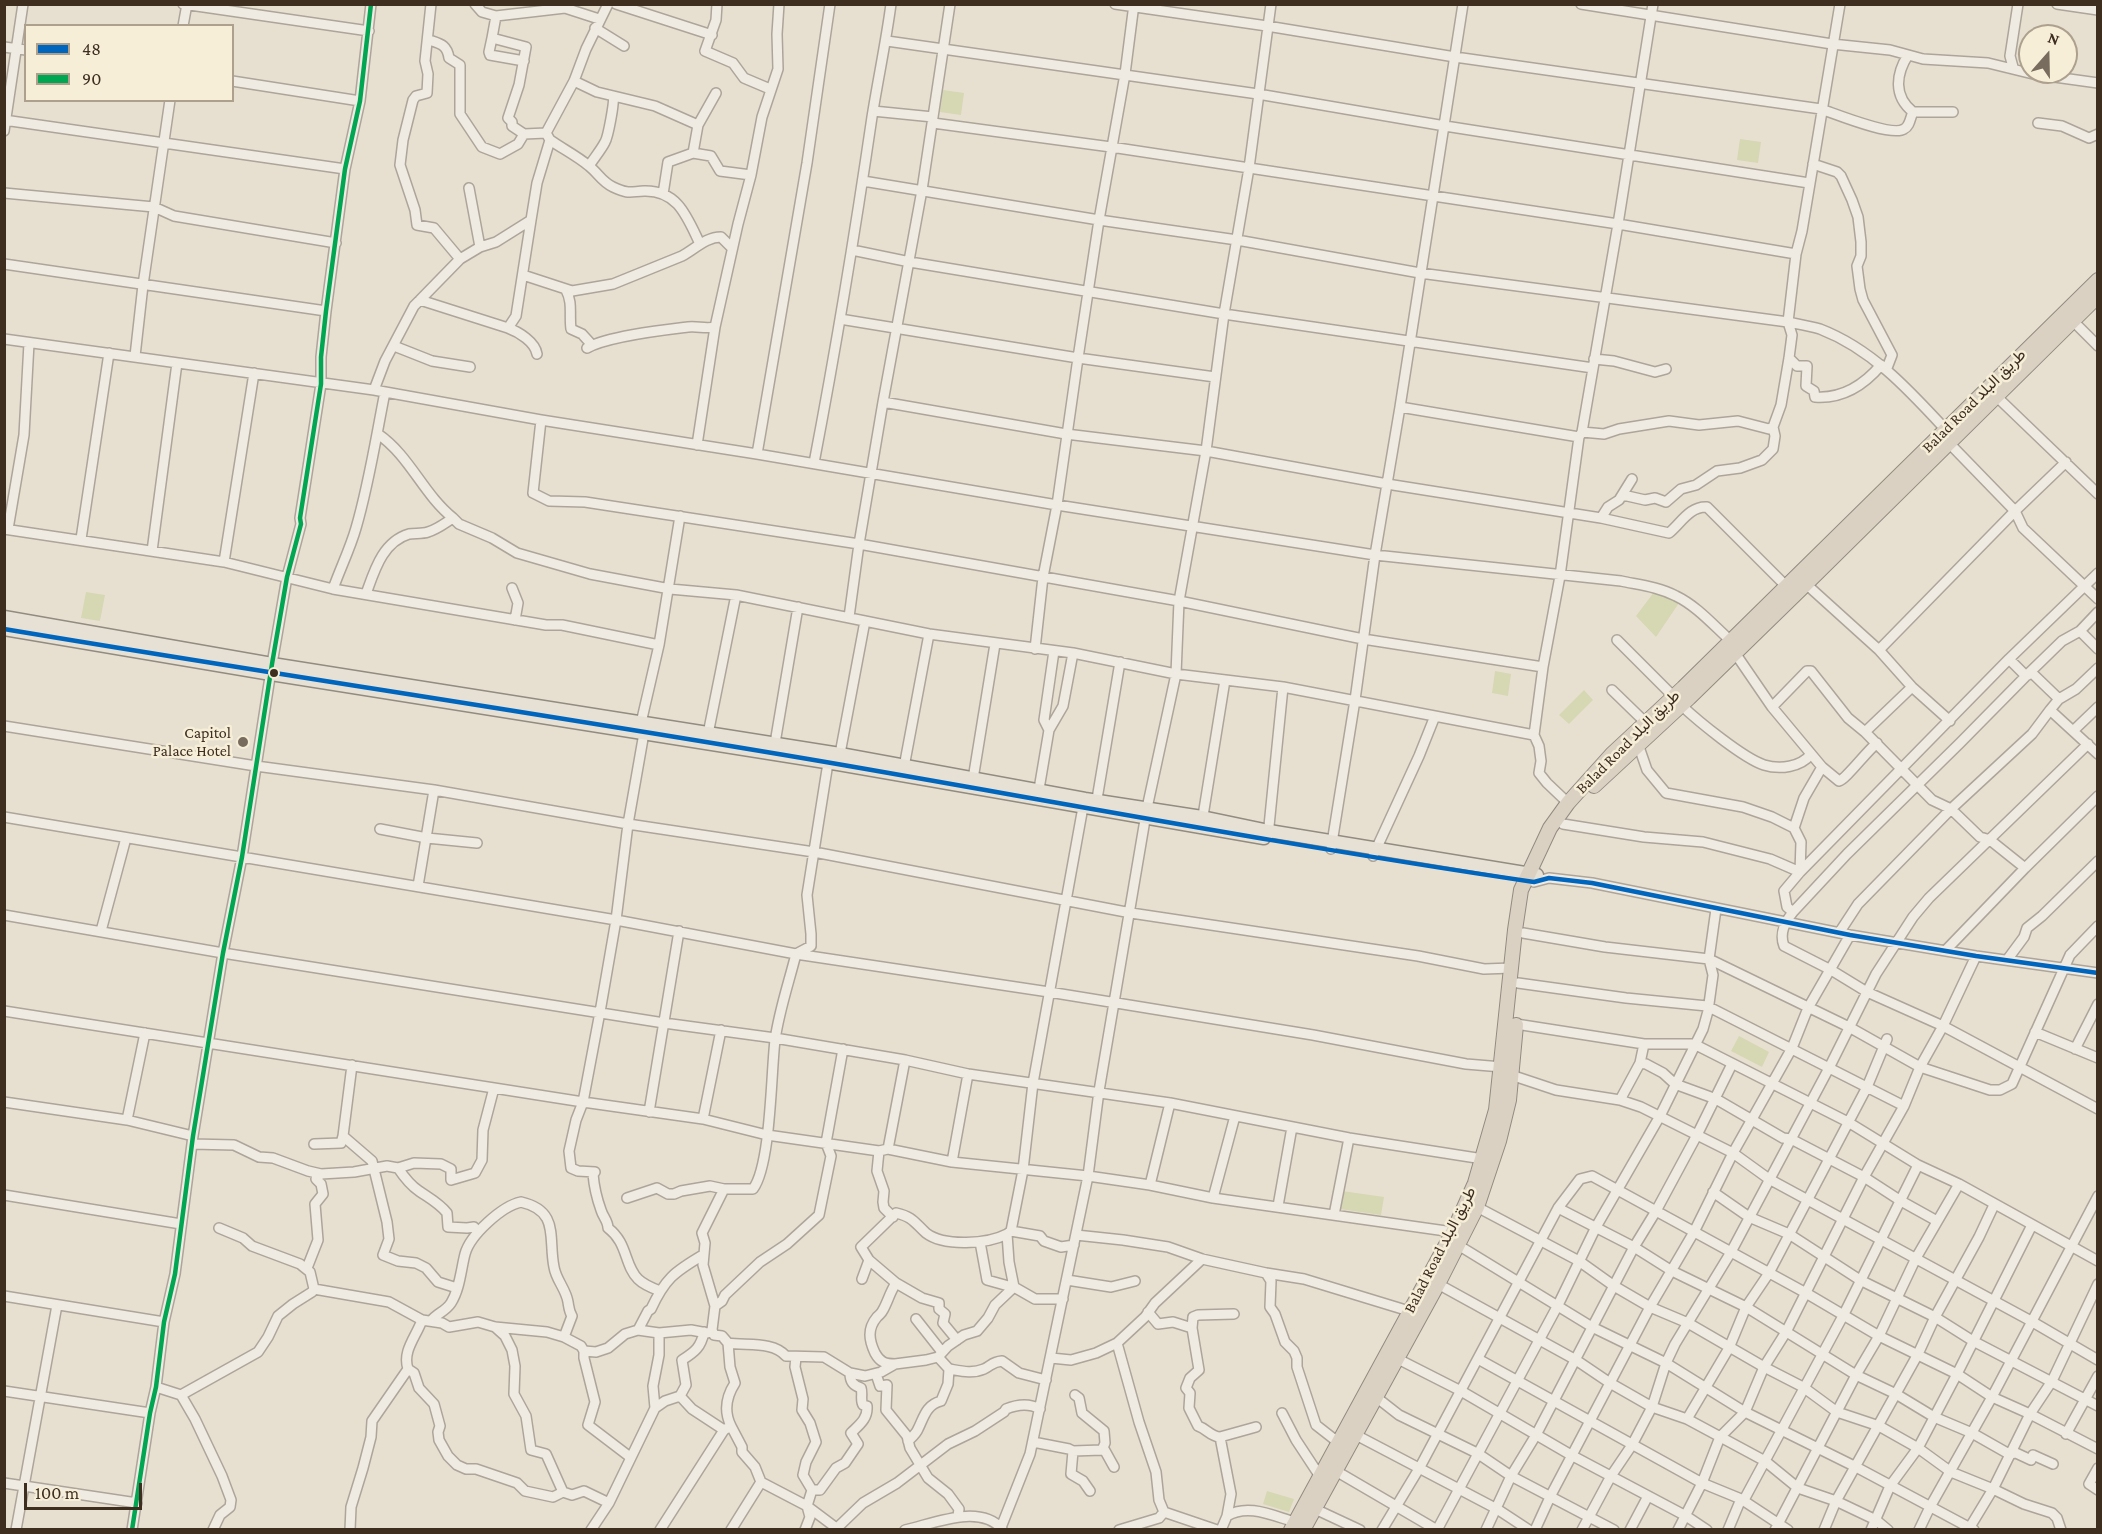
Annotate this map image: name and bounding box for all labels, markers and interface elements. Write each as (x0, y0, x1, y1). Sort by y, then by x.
legend (24, 24, 234, 102)
north arrow (2018, 24, 2078, 84)
text: N (2046, 29, 2062, 48)
text: 48 (82, 39, 101, 59)
text: 90 (82, 69, 101, 89)
street label: Balad Road طريق البلد (1918, 345, 2030, 457)
unlabelled marker (268, 667, 280, 679)
street label: Balad Road طريق البلد (1572, 686, 1684, 798)
place label: Capitol Palace Hotel (153, 723, 231, 761)
marker: Capitol Palace Hotel (236, 735, 250, 749)
street label: Balad Road طريق البلد (1400, 1184, 1480, 1316)
scale bar (27, 1471, 146, 1509)
text: 100 m (35, 1483, 79, 1503)

